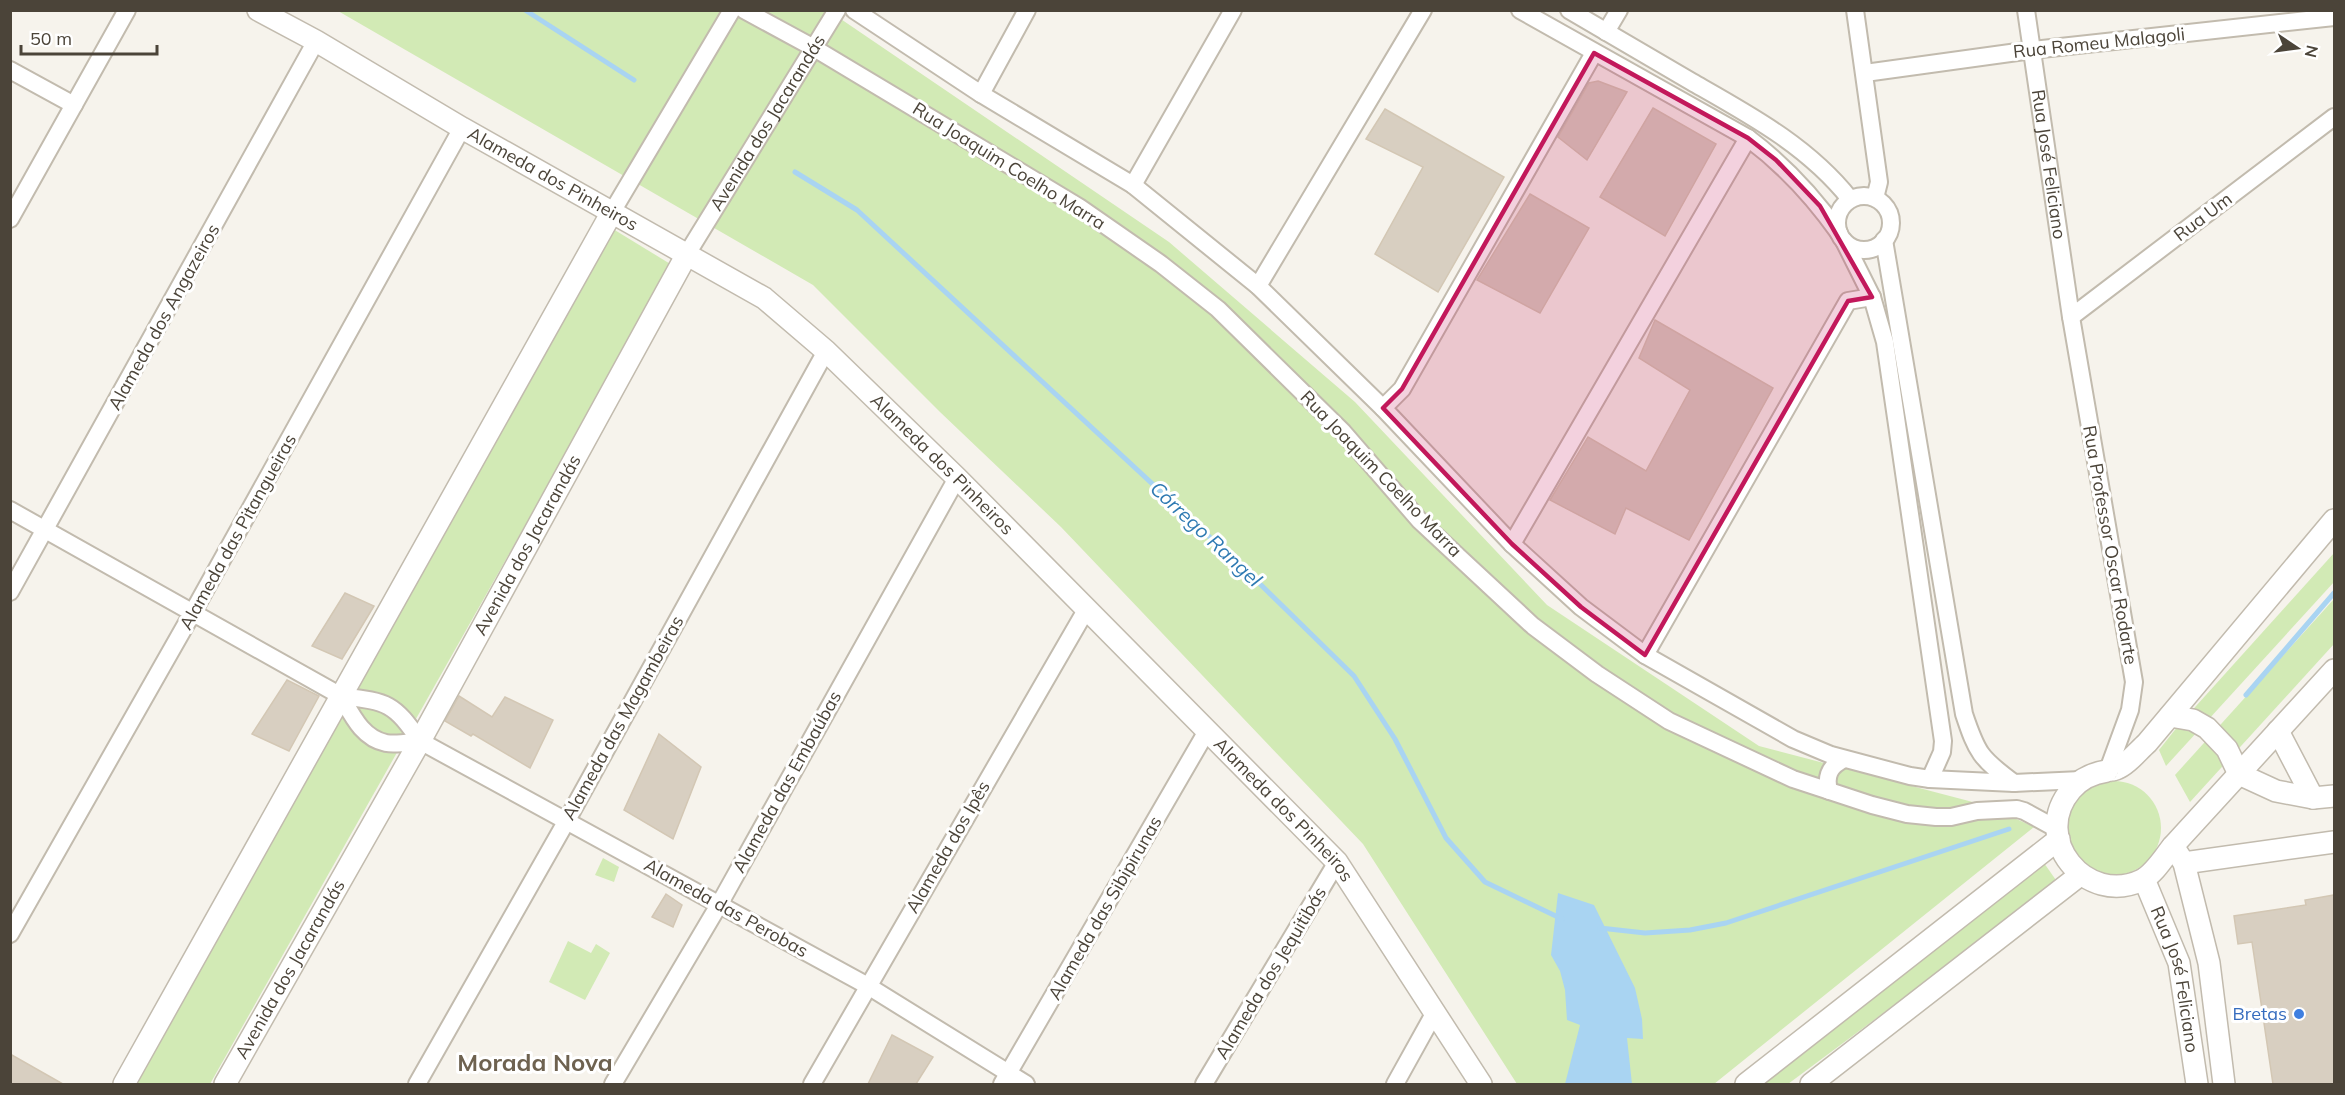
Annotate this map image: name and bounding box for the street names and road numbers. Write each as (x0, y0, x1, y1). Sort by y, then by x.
street label: Rua Romeu Malagoli (2012, 22, 2186, 63)
street label: Avenida dos Jacarandás (704, 30, 830, 215)
street label: Rua José Feliciano (2027, 88, 2071, 241)
street label: Rua Joaquim Coelho Marra (909, 97, 1110, 234)
street label: Alameda dos Pinheiros (464, 122, 642, 236)
street label: Rua Um (2169, 187, 2236, 246)
street label: Alameda dos Angazeiros (103, 220, 224, 414)
street label: Rua Joaquim Coelho Marra (1296, 385, 1467, 562)
street label: Alameda dos Pinheiros (866, 388, 1019, 540)
street label: Rua Professor Oscar Rodarte (2078, 424, 2143, 666)
street label: Alameda das Pitangueiras (174, 430, 301, 634)
street label: Avenida dos Jacarandás (468, 450, 586, 639)
street label: Alameda das Magambeiras (557, 611, 688, 824)
street label: Alameda das Embaúbas (727, 687, 846, 877)
street label: Alameda dos Pinheiros (1209, 732, 1359, 886)
street label: Alameda dos Ipês (900, 776, 995, 917)
street label: Alameda das Sibipirunas (1043, 812, 1167, 1004)
street label: Alameda das Perobas (640, 853, 812, 962)
street label: Avenida dos Jacarandás (230, 875, 350, 1063)
street label: Alameda dos Jequitibás (1210, 882, 1331, 1063)
street label: Rua José Feliciano (2146, 903, 2204, 1054)

